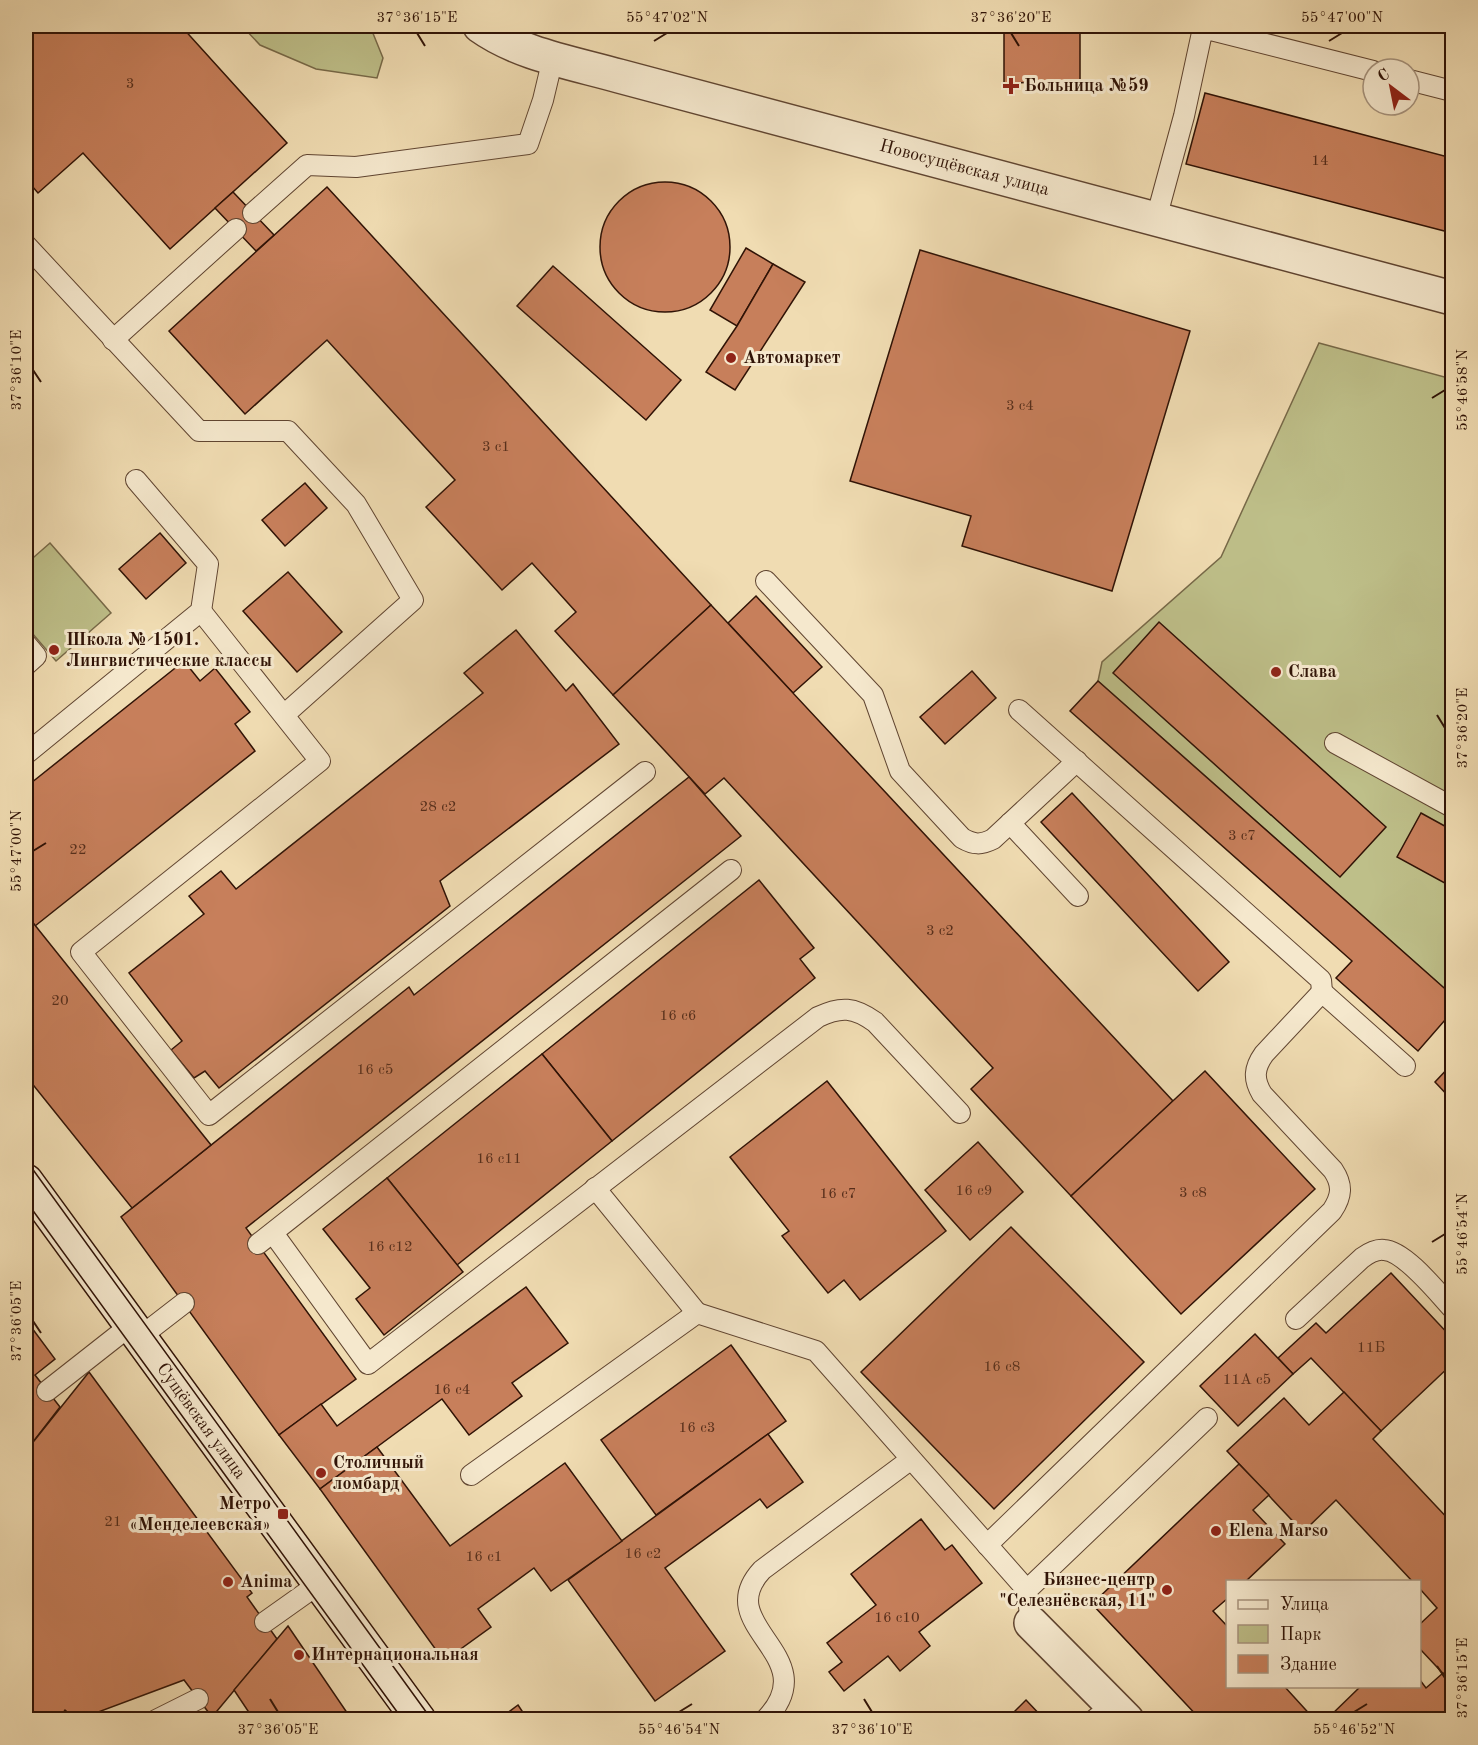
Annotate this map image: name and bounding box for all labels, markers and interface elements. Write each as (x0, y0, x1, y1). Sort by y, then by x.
text: 37°36'15"E (377, 11, 457, 26)
text: 55°47'02"N (626, 11, 708, 26)
text: 37°36'20"E (971, 11, 1051, 26)
text: 55°47'00"N (1301, 11, 1383, 26)
north arrow (1361, 57, 1421, 117)
text: С (1375, 66, 1393, 86)
house number: 3 (126, 77, 134, 92)
marker: Больница №59 (1002, 77, 1020, 95)
place label: Больница №59 (1024, 77, 1149, 95)
street label: Новосущёвская улица (878, 137, 1051, 199)
house number: 14 (1311, 154, 1329, 169)
text: 37°36'10"E (10, 330, 25, 410)
place label: Автомаркет (743, 349, 841, 367)
text: 55°46'58"N (1456, 349, 1471, 431)
marker: Автомаркет (724, 351, 738, 365)
house number: 3 с4 (1006, 399, 1034, 414)
house number: 3 с1 (482, 440, 510, 455)
place label: Школа № 1501. Лингвистические классы (66, 631, 272, 670)
marker: Школа № 1501. Лингвистические классы (47, 643, 61, 657)
place label: Слава (1288, 663, 1337, 681)
marker: Слава (1269, 665, 1283, 679)
text: 37°36'20"E (1456, 688, 1471, 768)
house number: 28 с2 (420, 800, 456, 815)
text: 55°47'00"N (10, 810, 25, 892)
house number: 3 с7 (1228, 829, 1256, 844)
house number: 22 (69, 843, 87, 858)
house number: 3 с2 (926, 924, 954, 939)
house number: 20 (51, 994, 69, 1009)
house number: 16 с6 (660, 1009, 696, 1024)
house number: 16 с5 (357, 1063, 393, 1078)
house number: 16 с11 (476, 1152, 522, 1167)
house number: 16 с9 (956, 1184, 992, 1199)
house number: 3 с8 (1179, 1186, 1207, 1201)
house number: 16 с7 (820, 1187, 856, 1202)
text: 55°46'54"N (1456, 1193, 1471, 1275)
house number: 16 с12 (367, 1240, 413, 1255)
text: 37°36'05"E (10, 1281, 25, 1361)
house number: 11Б (1357, 1341, 1385, 1356)
street label: Сущёвская улица (153, 1360, 249, 1482)
house number: 16 с8 (984, 1360, 1020, 1375)
house number: 11А с5 (1223, 1373, 1271, 1388)
house number: 16 с4 (434, 1383, 470, 1398)
house number: 16 с3 (679, 1421, 715, 1436)
place label: Столичный ломбард (333, 1454, 424, 1493)
marker: Столичный ломбард (314, 1466, 328, 1480)
place label: Метро «Менделеевская» (129, 1495, 271, 1534)
marker: Метро «Менделеевская» (276, 1507, 290, 1521)
house number: 21 (104, 1515, 122, 1530)
place label: Elena Marso (1228, 1522, 1328, 1540)
marker: Elena Marso (1209, 1524, 1223, 1538)
house number: 16 с2 (625, 1547, 661, 1562)
house number: 16 с1 (466, 1550, 502, 1565)
place label: Бизнес-центр "Селезнёвская, 11" (999, 1571, 1155, 1610)
place label: Anima (240, 1573, 292, 1591)
marker: Anima (221, 1575, 235, 1589)
legend (1226, 1580, 1421, 1688)
marker: Бизнес-центр "Селезнёвская, 11" (1160, 1583, 1174, 1597)
text: Улица (1280, 1596, 1329, 1614)
house number: 16 с10 (874, 1611, 920, 1626)
text: Парк (1280, 1626, 1321, 1644)
text: 37°36'15"E (1456, 1638, 1471, 1718)
place label: Интернациональная (311, 1646, 479, 1664)
marker: Интернациональная (292, 1648, 306, 1662)
text: Здание (1280, 1656, 1337, 1674)
text: 37°36'05"E (238, 1723, 318, 1738)
text: 55°46'54"N (638, 1723, 720, 1738)
text: 37°36'10"E (832, 1723, 912, 1738)
text: 55°46'52"N (1313, 1723, 1395, 1738)

